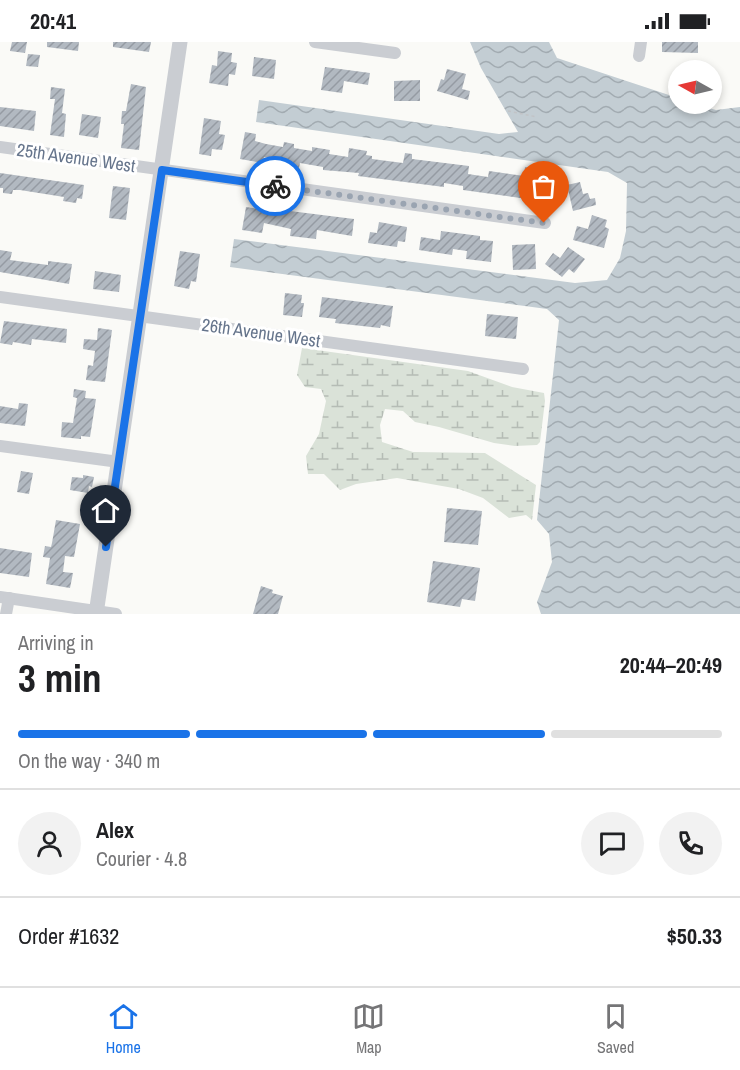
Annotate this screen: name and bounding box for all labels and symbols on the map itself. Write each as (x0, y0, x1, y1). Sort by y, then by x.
north arrow (668, 60, 722, 114)
street label: 25th Avenue West (15, 137, 137, 178)
courier (245, 156, 305, 216)
pin (518, 161, 569, 223)
street label: 26th Avenue West (200, 312, 322, 353)
pin (80, 485, 131, 547)

